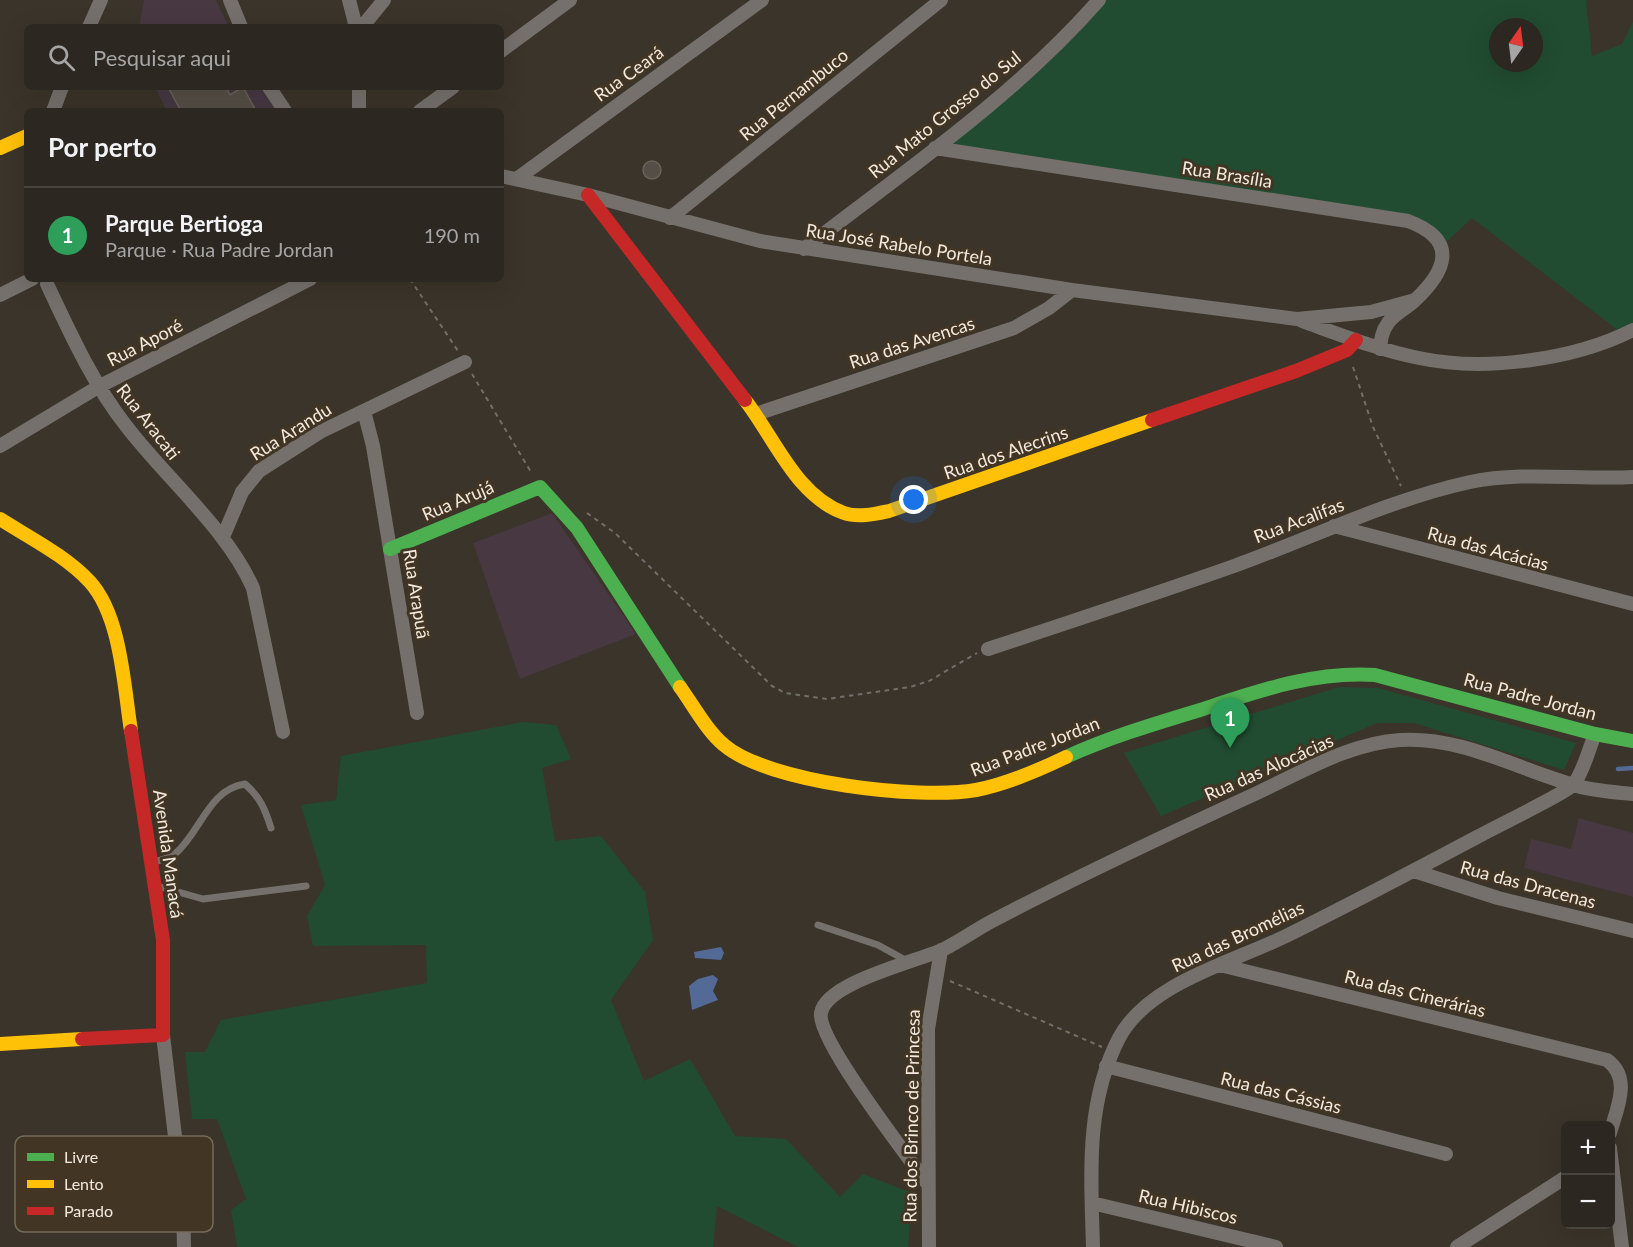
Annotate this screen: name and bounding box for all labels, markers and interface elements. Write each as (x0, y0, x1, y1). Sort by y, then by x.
north arrow (1489, 18, 1543, 72)
search box (24, 24, 504, 90)
icon: search (45, 41, 78, 74)
street label: Rua Ceará (590, 41, 667, 106)
text: Pesquisar aqui (93, 44, 231, 71)
street label: Rua Pernambuco (735, 44, 852, 145)
street label: Rua Mato Grosso do Sul (864, 46, 1025, 182)
text: Por perto (48, 131, 157, 163)
street label: Rua Brasília (1180, 156, 1274, 192)
text: Parque Bertioga (105, 210, 263, 237)
street label: Rua José Rabelo Portela (804, 218, 994, 270)
text: 1 (62, 223, 73, 247)
text: 190 m (424, 223, 480, 247)
text: Parque · Rua Padre Jordan (105, 237, 334, 261)
street label: Rua das Avencas (846, 311, 977, 373)
street label: Rua Aporé (103, 314, 186, 371)
street label: Rua Aracati (112, 379, 185, 464)
street label: Rua Arandu (246, 398, 335, 465)
street label: Rua dos Alecrins (941, 420, 1071, 484)
street label: Rua Arujá (418, 475, 497, 525)
your location (899, 485, 928, 514)
street label: Rua Acalifas (1250, 493, 1347, 547)
street label: Rua das Acácias (1425, 521, 1551, 575)
street label: Rua Arapuã (399, 547, 435, 640)
street label: Rua Padre Jordan (1461, 668, 1599, 724)
pin: 1 (1210, 698, 1250, 748)
street label: Rua Padre Jordan (967, 711, 1102, 781)
street label: Rua das Alocácias (1201, 729, 1337, 805)
street label: Avenida Manacá (149, 788, 189, 920)
street label: Rua das Dracenas (1458, 855, 1599, 913)
street label: Rua das Bromélias (1168, 896, 1307, 976)
street label: Rua das Cinerárias (1342, 965, 1488, 1021)
street label: Rua dos Brinco de Princesa (898, 1009, 924, 1223)
street label: Rua das Cássias (1219, 1066, 1344, 1118)
map controls (1561, 1121, 1615, 1229)
button: + (1561, 1121, 1615, 1175)
legend (15, 1136, 213, 1232)
text: Livre (64, 1147, 98, 1166)
text: Lento (64, 1174, 104, 1193)
button: − (1561, 1175, 1615, 1229)
street label: Rua Hibiscos (1137, 1184, 1240, 1228)
text: Parado (64, 1201, 113, 1220)

